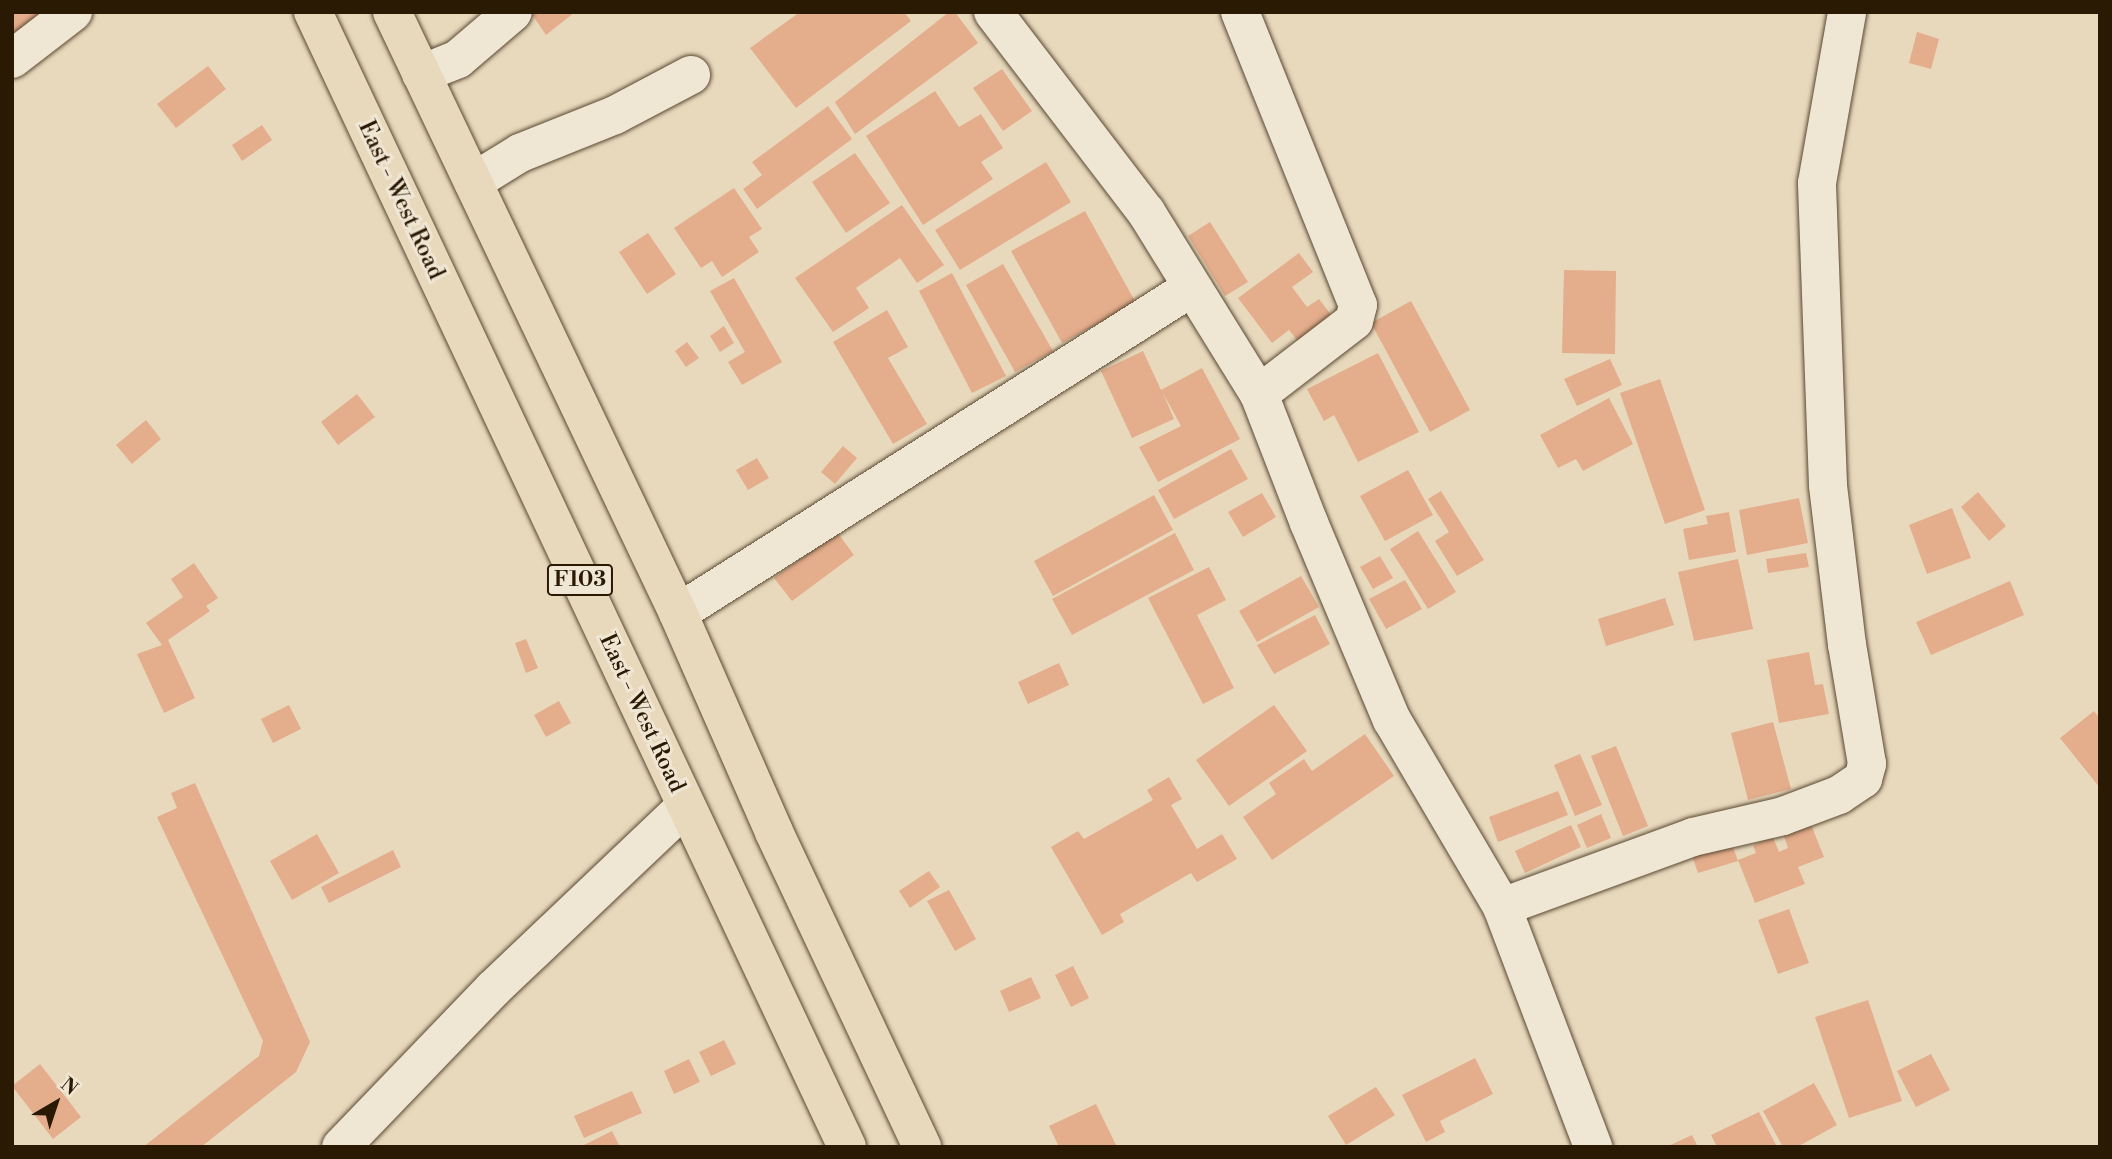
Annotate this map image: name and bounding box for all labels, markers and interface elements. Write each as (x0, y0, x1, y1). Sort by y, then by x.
street label: East - West Road (352, 116, 450, 284)
road number: F103 (547, 562, 613, 598)
street label: East - West Road (593, 629, 691, 797)
north arrow (21, 1068, 91, 1138)
text: N (56, 1073, 83, 1101)

